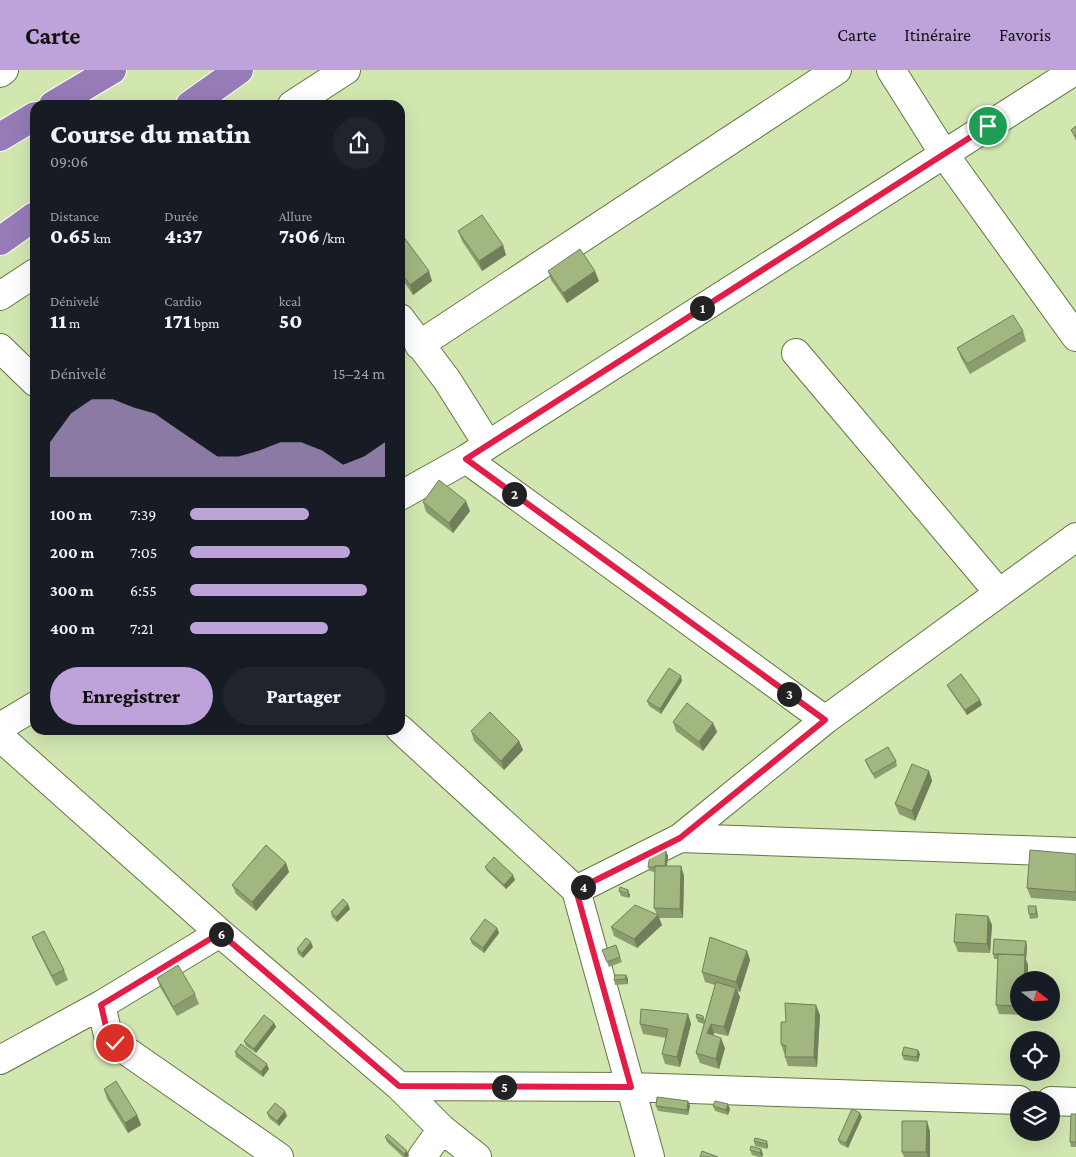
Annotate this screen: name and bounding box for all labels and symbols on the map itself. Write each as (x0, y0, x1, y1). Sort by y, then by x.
pin (967, 105, 1009, 147)
pin: 1 (690, 296, 714, 320)
pin: 2 (502, 482, 526, 506)
pin: 3 (776, 682, 802, 706)
pin: 4 (570, 874, 596, 900)
pin: 6 (208, 922, 234, 946)
north arrow (1010, 971, 1060, 1021)
pin (94, 1022, 136, 1064)
pin: 5 (492, 1074, 516, 1100)

